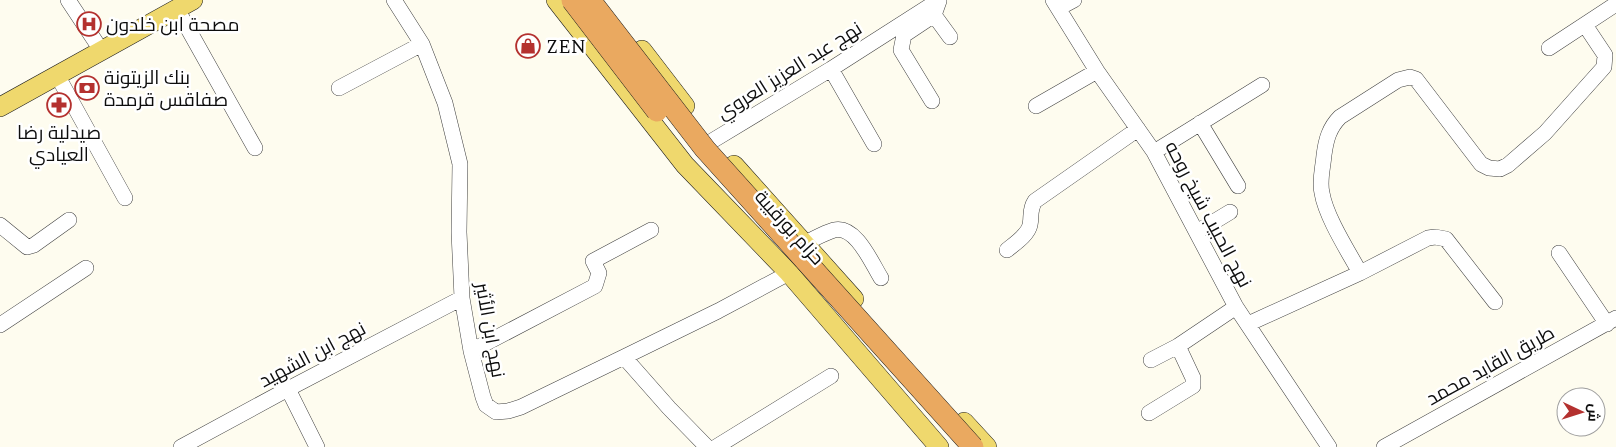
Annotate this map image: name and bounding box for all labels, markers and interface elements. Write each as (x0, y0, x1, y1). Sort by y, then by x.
hospital icon: مصحة ابن خلدون (76, 11, 102, 37)
place label: مصحة ابن خلدون (106, 11, 239, 40)
street label: نهج عبد العزيز العروي (711, 15, 868, 128)
shop icon: ZEN (515, 33, 541, 59)
place label: ZEN (546, 33, 586, 62)
place label: بنك الزيتونة صفاقس قرمدة (104, 64, 228, 115)
bank icon: بنك الزيتونة صفاقس قرمدة (74, 75, 100, 101)
pharmacy icon: صيدلية رضا العيادي (46, 92, 72, 118)
place label: صيدلية رضا العيادي (17, 119, 101, 170)
street label: نهج الحبيب شيخ روحه (1157, 136, 1259, 293)
street label: حزام بورقيبة (747, 184, 831, 272)
street label: نهج ابن الأثير (467, 279, 512, 380)
street label: نهج ابن الشهيد (254, 315, 371, 396)
street label: طريق القايد محمد (1421, 319, 1560, 414)
north arrow (1556, 387, 1606, 437)
text: ش (1582, 403, 1605, 423)

